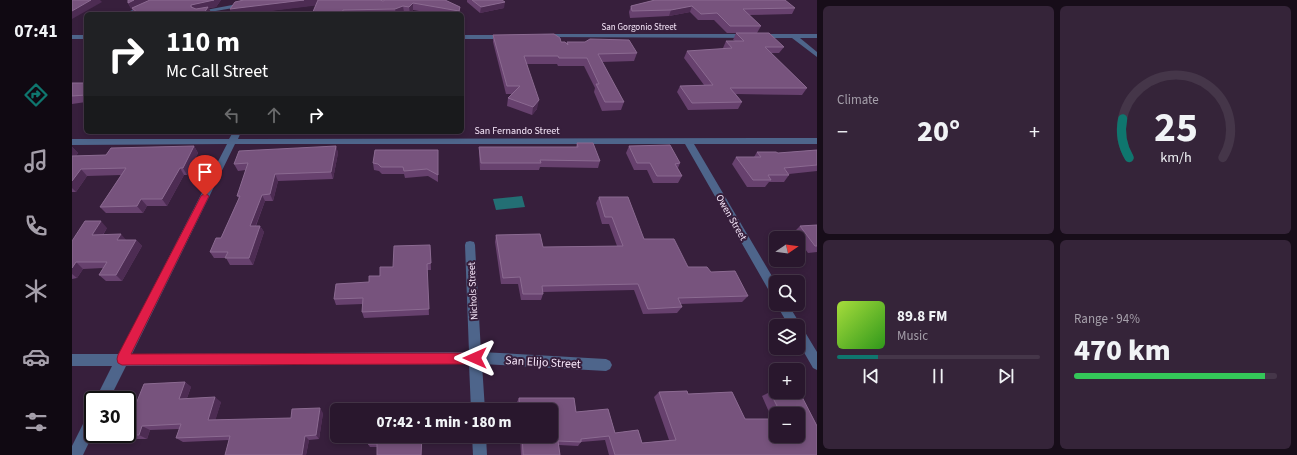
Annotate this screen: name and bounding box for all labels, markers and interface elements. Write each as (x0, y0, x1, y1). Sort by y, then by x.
text: 07:41 (14, 19, 58, 44)
street label: San Gorgonio Street (601, 21, 677, 34)
text: 110 m (166, 22, 240, 62)
icon: right (100, 28, 152, 80)
text: Mc Call Street (166, 59, 268, 84)
icon: directions (22, 81, 50, 109)
text: Climate (837, 91, 879, 109)
text: 25 (1154, 98, 1197, 158)
icon: left (221, 104, 243, 126)
icon: ahead (263, 104, 285, 126)
icon: right (305, 104, 327, 126)
text: 20° (917, 110, 960, 153)
text: − (837, 116, 848, 148)
text: + (1029, 116, 1040, 148)
street label: San Fernando Street (474, 124, 560, 138)
text: km/h (1160, 146, 1191, 167)
icon: music (22, 147, 50, 175)
pin (188, 155, 222, 196)
icon: arrive (194, 161, 216, 183)
street label: Owen Street (712, 192, 750, 244)
icon: phone (22, 212, 50, 240)
north arrow (769, 231, 805, 267)
map controls (769, 231, 805, 443)
street label: Nichols Street (464, 261, 482, 320)
button: search (769, 275, 805, 311)
icon: climate (22, 277, 50, 305)
text: 89.8 FM (897, 306, 948, 327)
text: Range · 94% (1074, 310, 1140, 328)
button: layers (769, 319, 805, 355)
text: Music (897, 327, 928, 345)
text: 470 km (1074, 329, 1171, 372)
position arrow (454, 337, 496, 379)
icon: car (22, 343, 50, 371)
street label: San Elijo Street (505, 352, 581, 373)
button: + (769, 363, 805, 399)
icon: previous (860, 365, 882, 387)
icon: pause (927, 365, 949, 387)
icon: next (995, 365, 1017, 387)
speed limit sign: 30 (84, 391, 136, 443)
button: − (769, 407, 805, 443)
icon: filters (22, 408, 50, 436)
text: 07:42 · 1 min · 180 m (377, 412, 511, 433)

